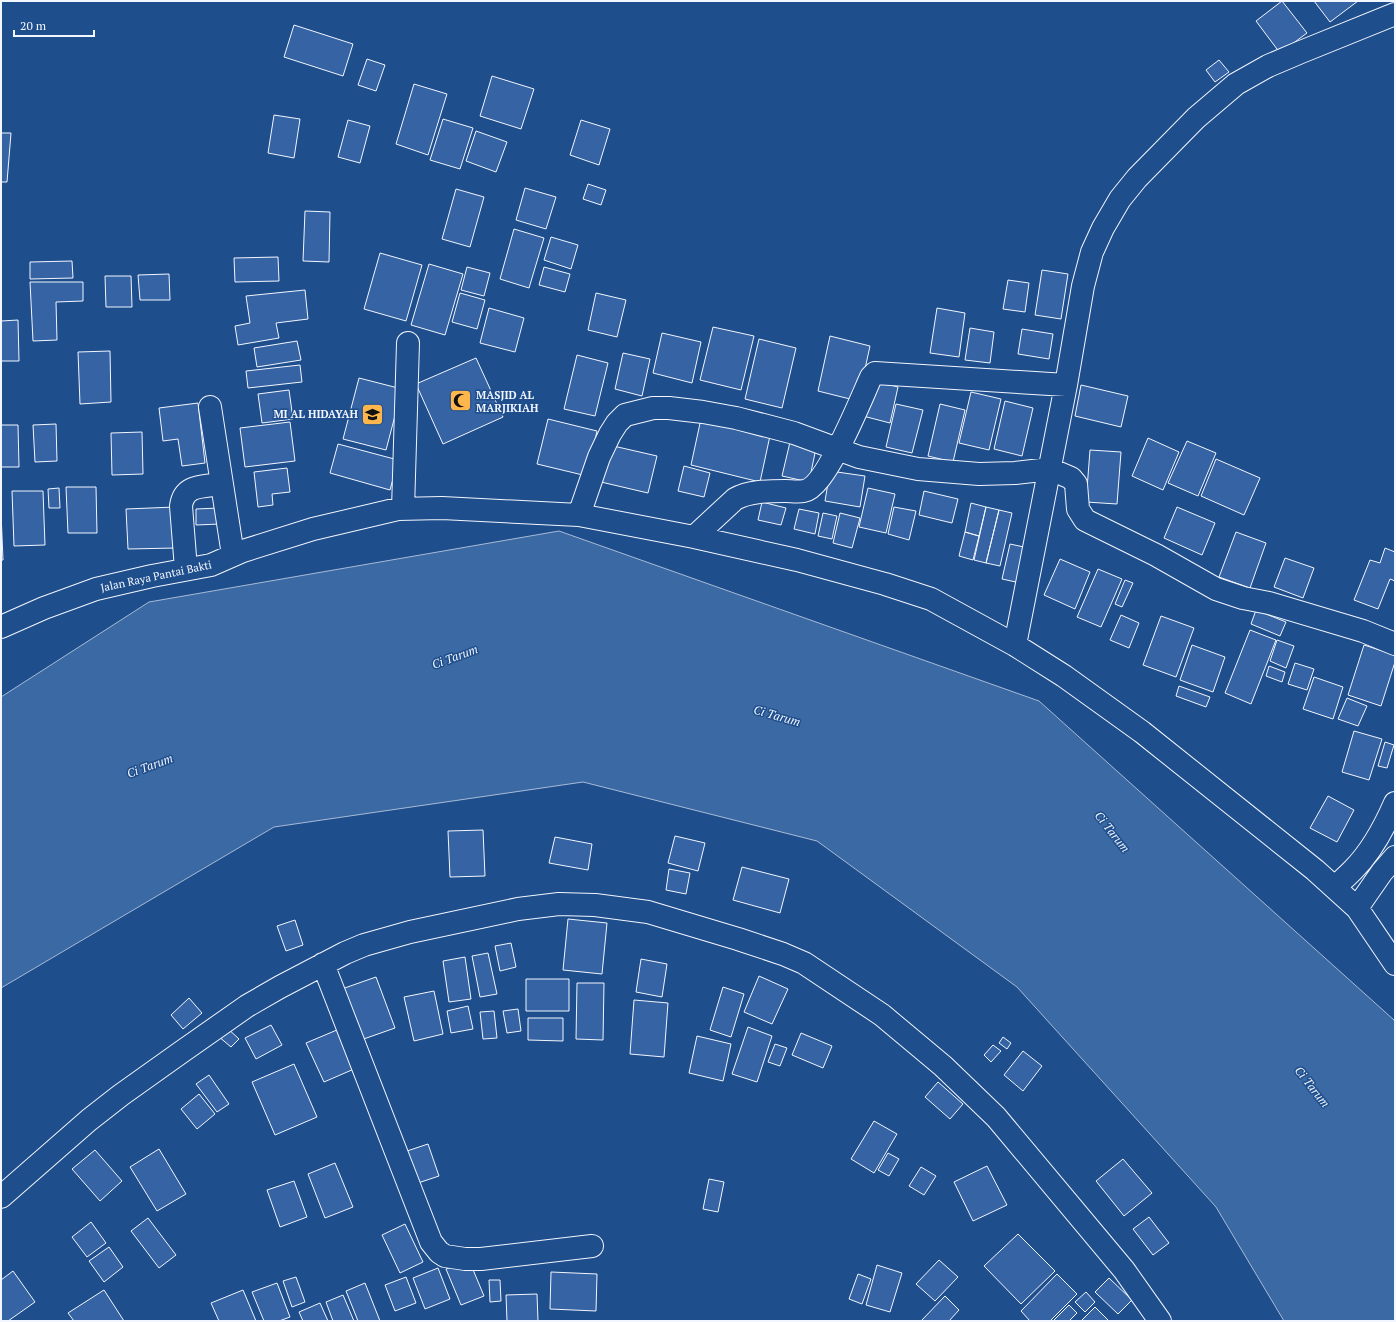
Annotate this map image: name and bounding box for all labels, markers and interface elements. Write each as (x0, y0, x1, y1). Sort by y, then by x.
scale bar (14, 12, 94, 38)
text: 20 m (20, 18, 47, 33)
mosque icon: MASJID AL MARJIKIAH (447, 388, 473, 414)
place label: MASJID AL MARJIKIAH (476, 388, 539, 415)
school or university icon: MI AL HIDAYAH (360, 401, 386, 427)
place label: MI AL HIDAYAH (273, 407, 359, 421)
street label: Jalan Raya Pantai Bakti (99, 557, 213, 595)
water label: Ci Tarum (430, 641, 480, 672)
water label: Ci Tarum (752, 702, 802, 729)
water label: Ci Tarum (125, 750, 175, 781)
water label: Ci Tarum (1092, 808, 1133, 855)
water label: Ci Tarum (1292, 1063, 1333, 1110)

